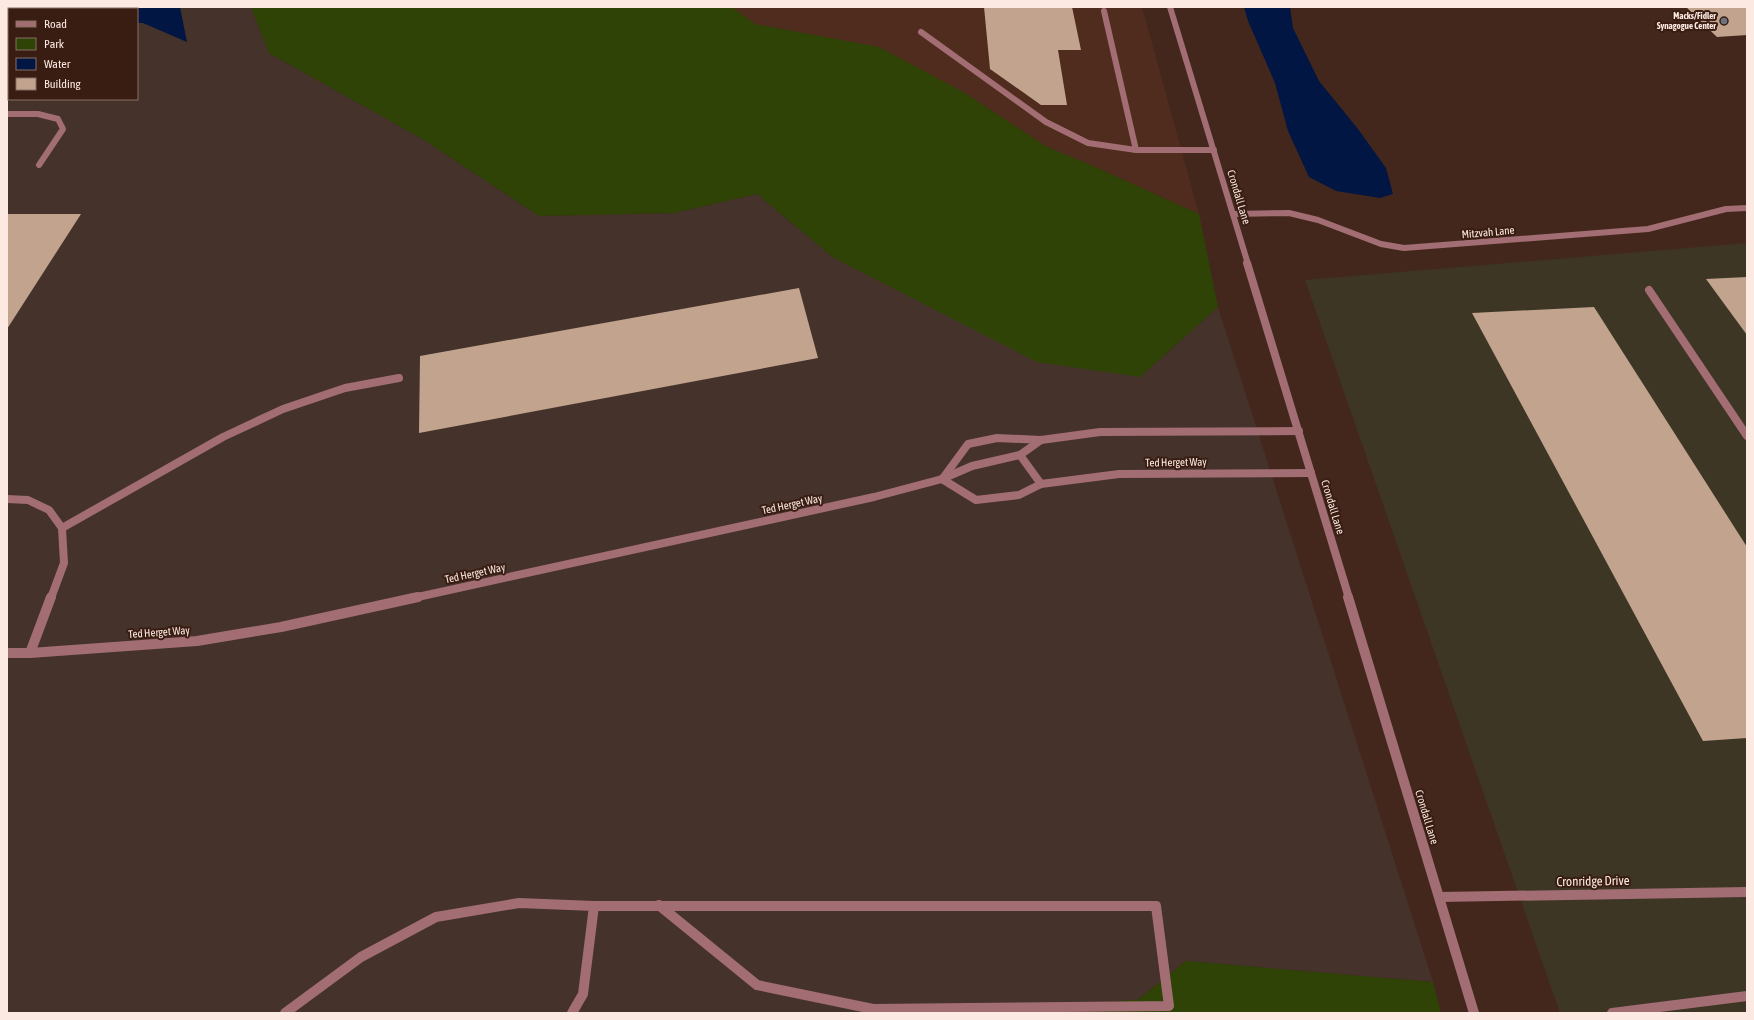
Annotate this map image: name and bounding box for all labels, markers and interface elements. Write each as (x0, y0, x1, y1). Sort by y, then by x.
legend (8, 8, 138, 100)
place label: Macks/Fidler Synagogue Center (1657, 11, 1716, 31)
marker: Macks/Fidler Synagogue Center (1719, 16, 1729, 26)
text: Road (44, 17, 67, 31)
text: Park (44, 37, 65, 51)
text: Water (44, 57, 71, 71)
text: Building (44, 77, 82, 91)
street label: Crondall Lane (1225, 168, 1253, 226)
street label: Mitzvah Lane (1461, 224, 1515, 240)
street label: Ted Herget Way (1145, 455, 1207, 469)
street label: Crondall Lane (1319, 478, 1347, 536)
street label: Ted Herget Way (761, 492, 824, 516)
street label: Ted Herget Way (444, 561, 507, 585)
street label: Ted Herget Way (128, 624, 191, 640)
street label: Crondall Lane (1413, 788, 1441, 846)
street label: Cronridge Drive (1556, 873, 1630, 889)

